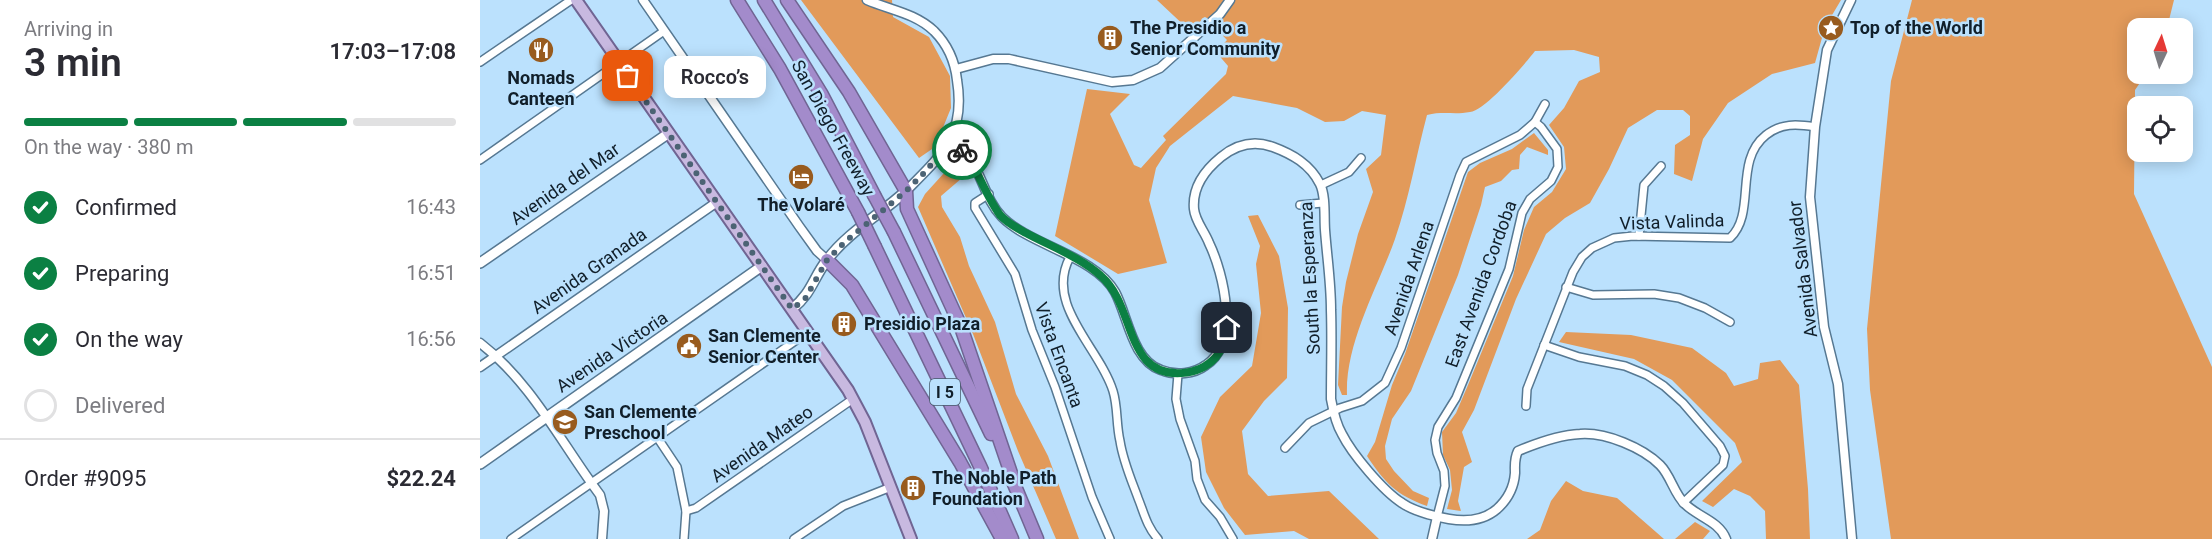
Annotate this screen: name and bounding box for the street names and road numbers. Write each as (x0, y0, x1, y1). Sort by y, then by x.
street label: San Diego Freeway (787, 56, 880, 200)
street label: Avenida del Mar (506, 138, 623, 229)
street label: East Avenida Cordoba (1441, 198, 1521, 370)
street label: Avenida Salvador (1784, 199, 1821, 339)
street label: South la Esperanza (1295, 201, 1324, 355)
street label: Vista Valinda (1619, 209, 1725, 234)
street label: Avenida Arlena (1379, 218, 1438, 338)
street label: Avenida Granada (527, 223, 650, 318)
street label: Vista Encanta (1031, 299, 1088, 410)
street label: Avenida Victoria (552, 307, 671, 397)
road number: I 5 (930, 379, 960, 405)
street label: Avenida Mateo (707, 401, 817, 486)

